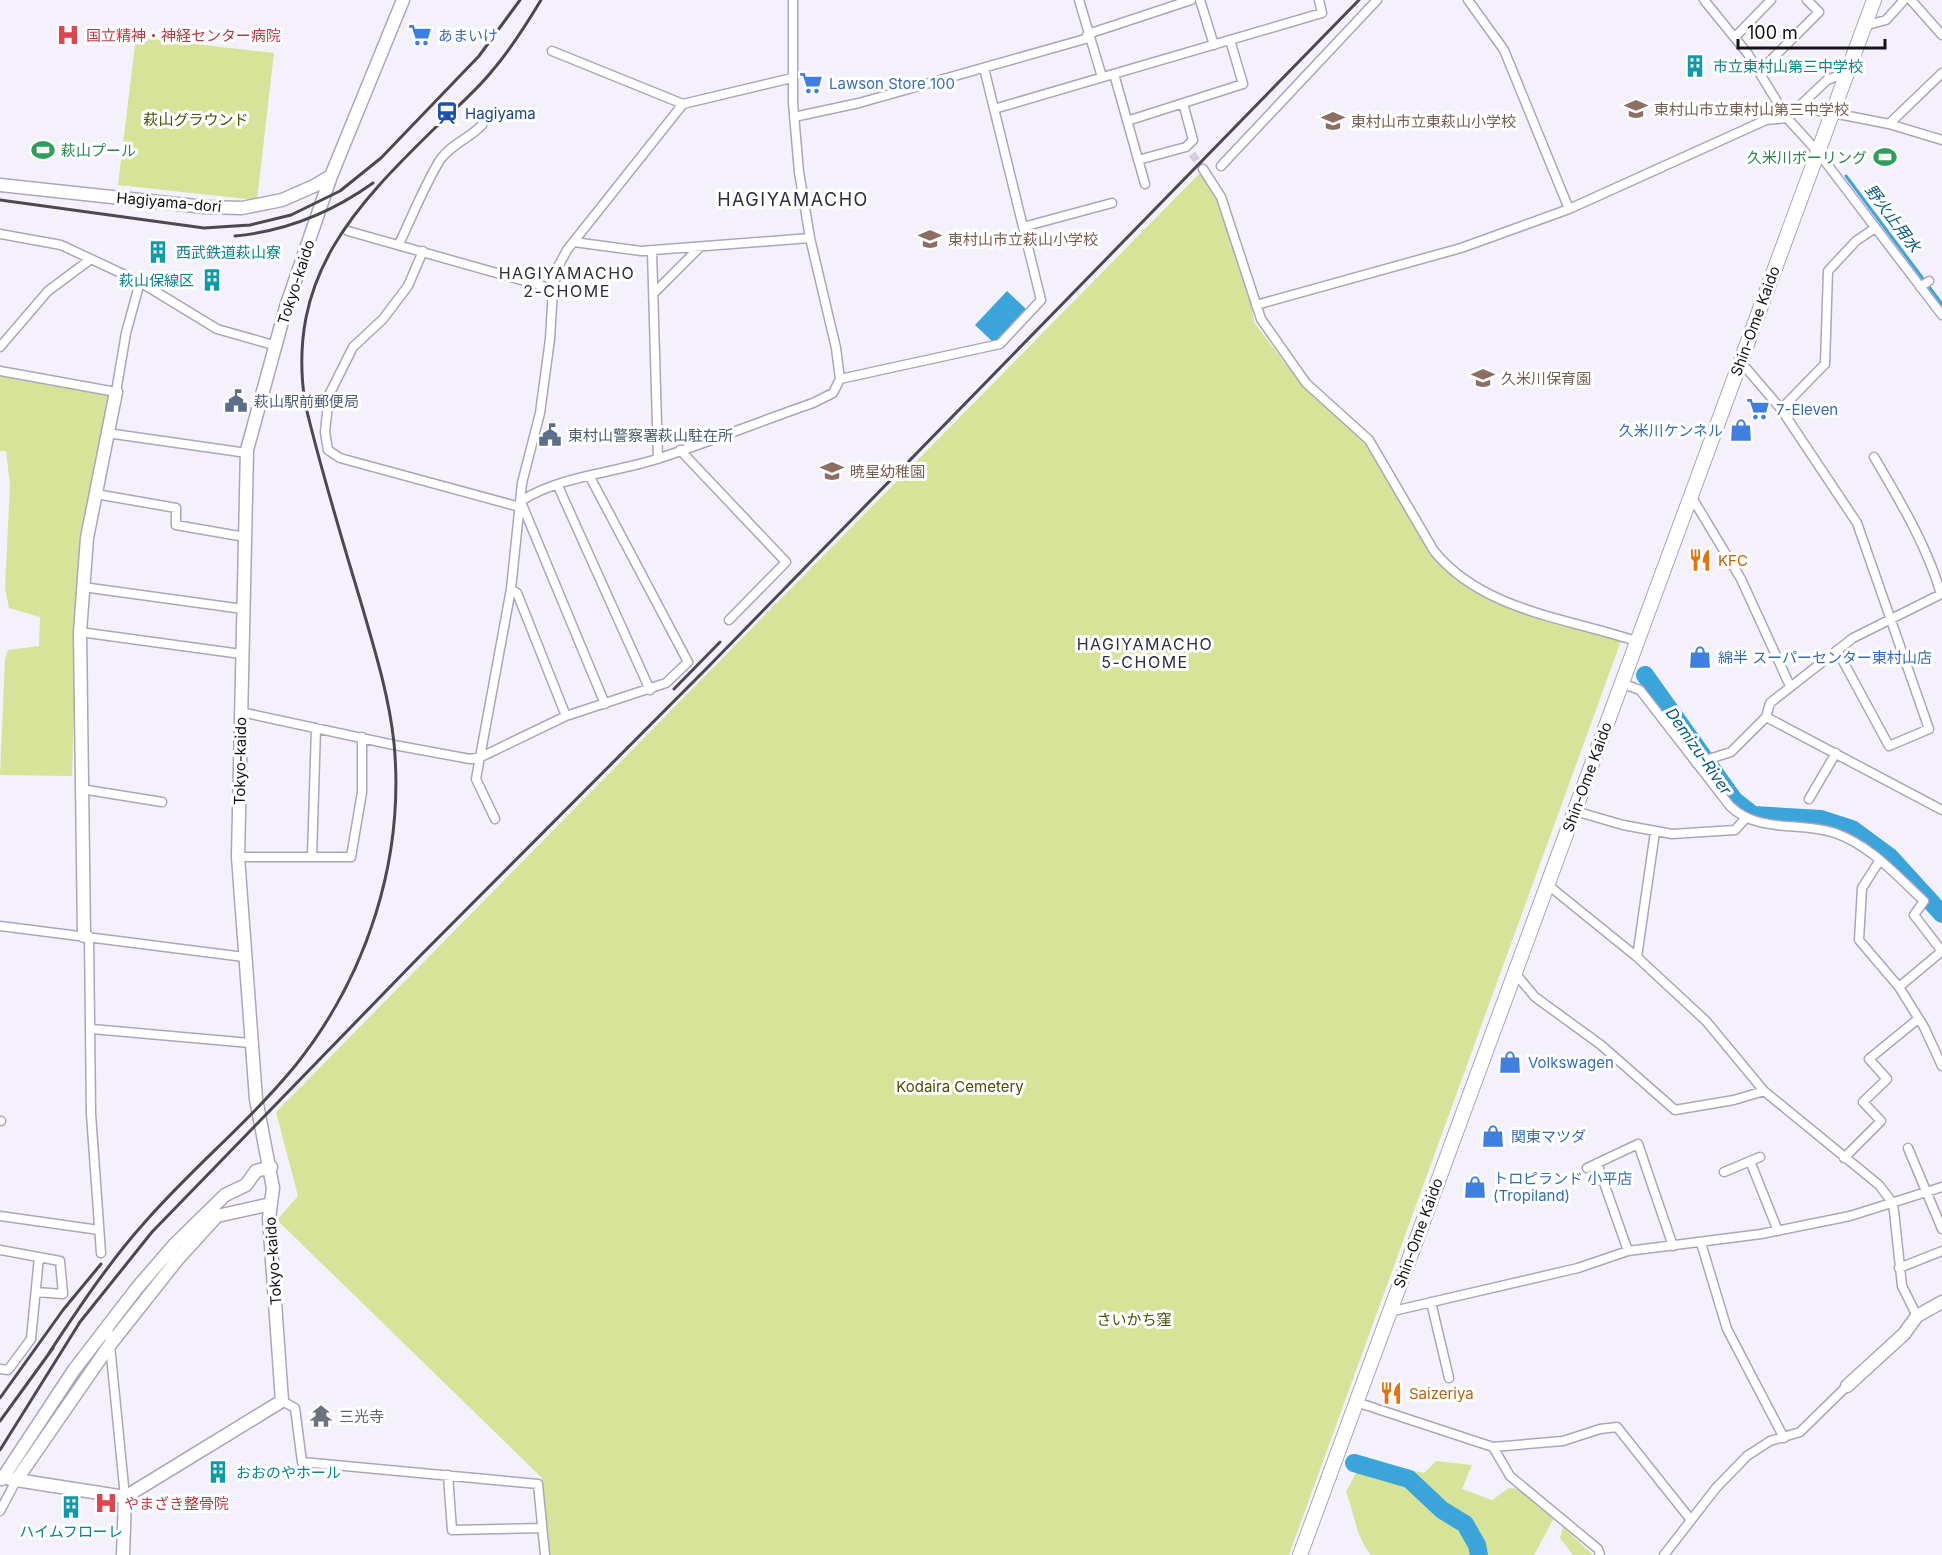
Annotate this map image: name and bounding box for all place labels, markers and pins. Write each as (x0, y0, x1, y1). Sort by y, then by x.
hospital icon: 国立精神・神経センター病院 (55, 22, 81, 48)
supermarket icon: あまいけ (407, 22, 433, 48)
place label: 国立精神・神経センター病院 (86, 26, 281, 45)
place label: あまいけ (438, 26, 498, 45)
building icon: 市立東村山第三中学校 (1682, 53, 1708, 79)
place label: 市立東村山第三中学校 (1713, 57, 1863, 76)
supermarket icon: Lawson Store 100 (798, 70, 824, 96)
place label: Lawson Store 100 (829, 74, 955, 93)
school or university icon: 東村山市立東村山第三中学校 (1623, 96, 1649, 122)
station icon: Hagiyama (434, 100, 460, 126)
place label: 東村山市立東村山第三中学校 (1654, 100, 1849, 119)
place label: Hagiyama (465, 104, 536, 123)
school or university icon: 東村山市立東萩山小学校 (1320, 108, 1346, 134)
place label: 東村山市立東萩山小学校 (1351, 112, 1516, 131)
sports icon: 萩山プール (30, 137, 56, 163)
place label: 萩山プール (61, 141, 136, 160)
sports icon: 久米川ボーリング (1872, 144, 1898, 170)
place label: 久米川ボーリング (1747, 148, 1867, 167)
school or university icon: 東村山市立萩山小学校 (917, 226, 943, 252)
place label: 東村山市立萩山小学校 (948, 230, 1098, 249)
building icon: 西武鉄道萩山寮 (145, 239, 171, 265)
place label: 西武鉄道萩山寮 (176, 243, 281, 262)
building icon: 萩山保線区 (199, 267, 225, 293)
place label: 萩山保線区 (119, 271, 194, 290)
school or university icon: 久米川保育園 (1470, 365, 1496, 391)
place label: 久米川保育園 (1501, 369, 1591, 388)
public building icon: 萩山駅前郵便局 (223, 388, 249, 414)
place label: 萩山駅前郵便局 (254, 392, 359, 411)
supermarket icon: 7-Eleven (1745, 396, 1771, 422)
place label: 7-Eleven (1776, 400, 1838, 419)
shop icon: 久米川ケンネル (1728, 417, 1754, 443)
place label: 久米川ケンネル (1619, 421, 1723, 440)
public building icon: 東村山警察署萩山駐在所 (537, 422, 563, 448)
place label: 東村山警察署萩山駐在所 (568, 426, 733, 445)
school or university icon: 暁星幼稚園 (819, 458, 845, 484)
place label: 暁星幼稚園 (850, 462, 925, 481)
restaurant icon: KFC (1687, 547, 1713, 573)
place label: KFC (1718, 551, 1748, 570)
shop icon: 綿半 スーパーセンター東村山店 (1687, 644, 1713, 670)
place label: 綿半 スーパーセンター東村山店 (1718, 648, 1932, 667)
shop icon: Volkswagen (1497, 1049, 1523, 1075)
place label: Volkswagen (1528, 1053, 1614, 1072)
shop icon: 関東マツダ (1480, 1123, 1506, 1149)
place label: 関東マツダ (1511, 1127, 1586, 1146)
place label: トロピランド 小平店 (Tropiland) (1493, 1169, 1632, 1205)
shop icon: トロピランド 小平店 (Tropiland) (1462, 1174, 1488, 1200)
restaurant icon: Saizeriya (1378, 1380, 1404, 1406)
place label: Saizeriya (1409, 1384, 1474, 1403)
temple icon: 三光寺 (308, 1403, 334, 1429)
place label: 三光寺 (339, 1407, 384, 1426)
building icon: おおのやホール (205, 1459, 231, 1485)
place label: おおのやホール (236, 1463, 341, 1482)
hospital icon: やまざき整骨院 (93, 1490, 119, 1516)
building icon: ハイムフローレ (58, 1494, 84, 1520)
place label: やまざき整骨院 (124, 1494, 229, 1513)
place label: ハイムフローレ (19, 1522, 123, 1541)

